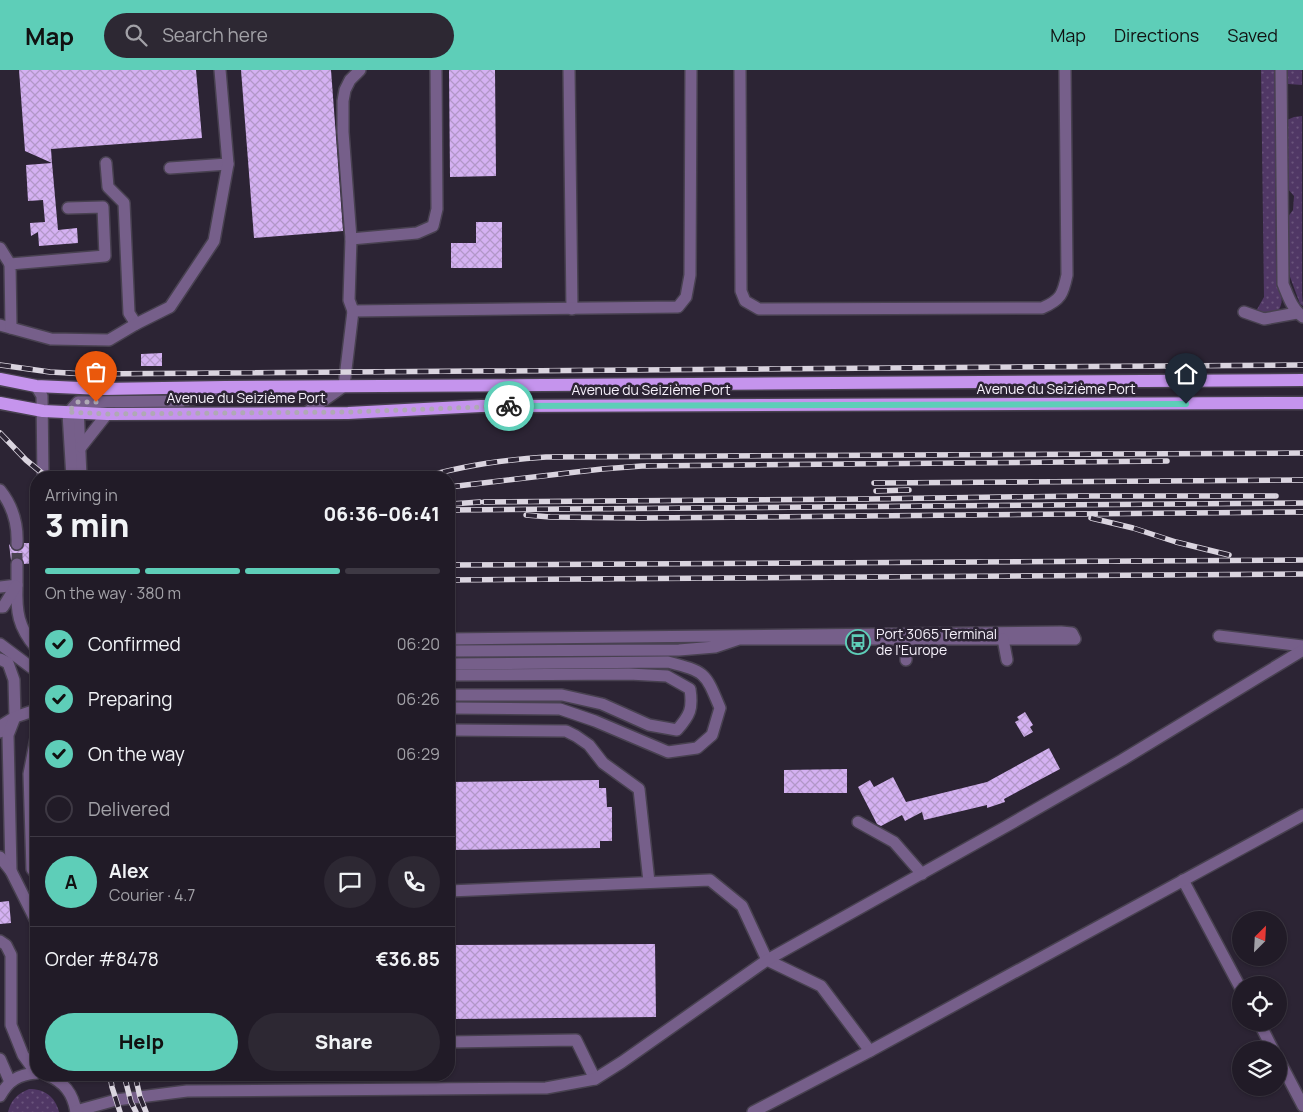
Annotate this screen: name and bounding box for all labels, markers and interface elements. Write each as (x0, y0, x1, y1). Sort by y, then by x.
search box (104, 13, 454, 58)
text: Map (25, 19, 74, 52)
icon: search (122, 21, 150, 49)
text: Search here (162, 22, 268, 48)
text: Map (1050, 23, 1086, 47)
text: Directions (1114, 23, 1199, 47)
text: Saved (1227, 23, 1278, 47)
pin (75, 351, 117, 402)
pin (1165, 353, 1207, 404)
icon: bag (82, 358, 110, 386)
icon: home (1172, 360, 1200, 388)
street label: Avenue du Seizième Port (976, 379, 1136, 398)
street label: Avenue du Seizième Port (571, 380, 731, 399)
courier (484, 381, 534, 431)
street label: Avenue du Seizième Port (166, 388, 326, 407)
icon: bike (495, 392, 523, 420)
text: Arriving in (45, 484, 118, 506)
text: 06:36–06:41 (324, 501, 440, 527)
text: 3 min (45, 503, 129, 547)
text: On the way · 380 m (45, 582, 181, 604)
place label: Port 3065 Terminal de l'Europe (876, 624, 997, 659)
bus stop icon: Port 3065 Terminal de l'Europe (845, 629, 871, 655)
icon: check (45, 630, 73, 658)
text: Confirmed (88, 631, 181, 657)
text: 06:20 (397, 633, 440, 655)
icon: check (45, 685, 73, 713)
text: Preparing (88, 686, 173, 712)
text: 06:26 (396, 688, 440, 710)
icon: check (45, 740, 73, 768)
text: On the way (88, 741, 185, 767)
text: 06:29 (396, 743, 440, 765)
text: Delivered (88, 796, 170, 822)
button: chat (324, 856, 376, 908)
button: phone (388, 856, 440, 908)
text: Alex (109, 858, 149, 884)
text: A (65, 869, 77, 895)
text: Courier · 4.7 (109, 884, 195, 906)
north arrow (1232, 911, 1288, 966)
map controls (1232, 911, 1287, 1096)
text: Order #8478 (45, 946, 159, 972)
text: €36.85 (376, 946, 440, 972)
button: locate (1232, 976, 1287, 1031)
button: Help (45, 1013, 238, 1071)
button: Share (248, 1013, 440, 1071)
button: layers (1232, 1041, 1287, 1096)

